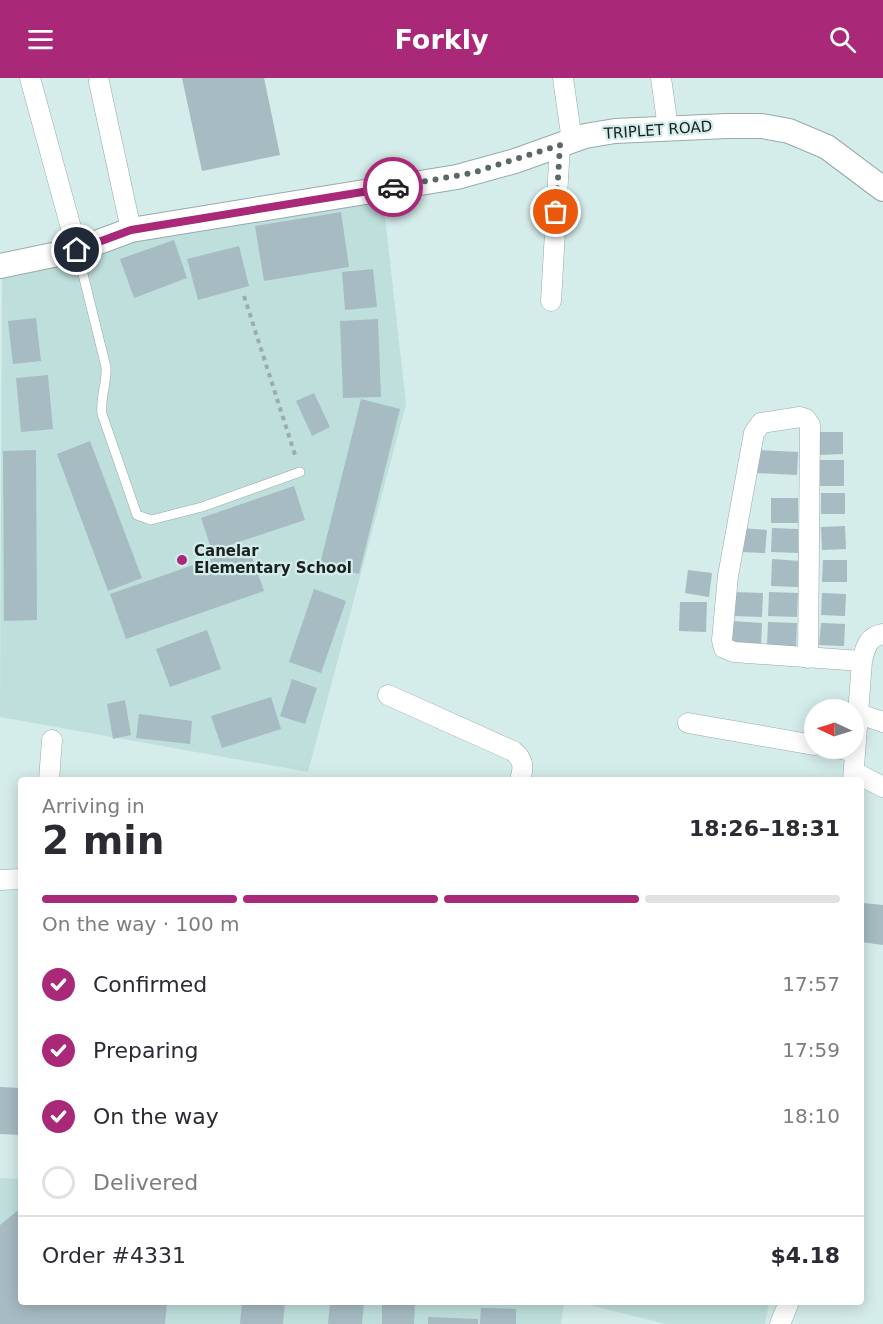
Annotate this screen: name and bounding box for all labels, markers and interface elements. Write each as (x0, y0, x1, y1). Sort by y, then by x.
icon: menu (24, 23, 57, 56)
icon: search (826, 23, 859, 56)
text: Forkly (394, 24, 489, 55)
street label: TRIPLET ROAD (602, 117, 713, 143)
courier (363, 157, 423, 217)
icon: car (377, 171, 410, 204)
pin (530, 186, 581, 237)
icon: bag (539, 195, 572, 228)
pin (51, 224, 102, 275)
icon: home (60, 233, 93, 266)
place label: Canelar Elementary School (194, 542, 352, 577)
marker: Canelar Elementary School (175, 553, 189, 567)
north arrow (804, 699, 864, 759)
map controls (804, 699, 864, 759)
text: Arriving in (42, 794, 145, 818)
text: 18:26–18:31 (689, 816, 840, 841)
text: 2 min (42, 818, 164, 863)
text: On the way · 100 m (42, 912, 240, 936)
icon: check (42, 968, 75, 1001)
text: Confirmed (93, 972, 207, 997)
text: 17:57 (782, 972, 840, 996)
icon: check (42, 1034, 75, 1067)
text: Preparing (93, 1038, 199, 1063)
text: 17:59 (782, 1038, 840, 1062)
icon: check (42, 1100, 75, 1133)
text: On the way (93, 1104, 219, 1129)
text: 18:10 (782, 1104, 840, 1128)
text: Delivered (93, 1170, 198, 1195)
text: Order #4331 (42, 1243, 186, 1268)
text: $4.18 (770, 1243, 840, 1268)

